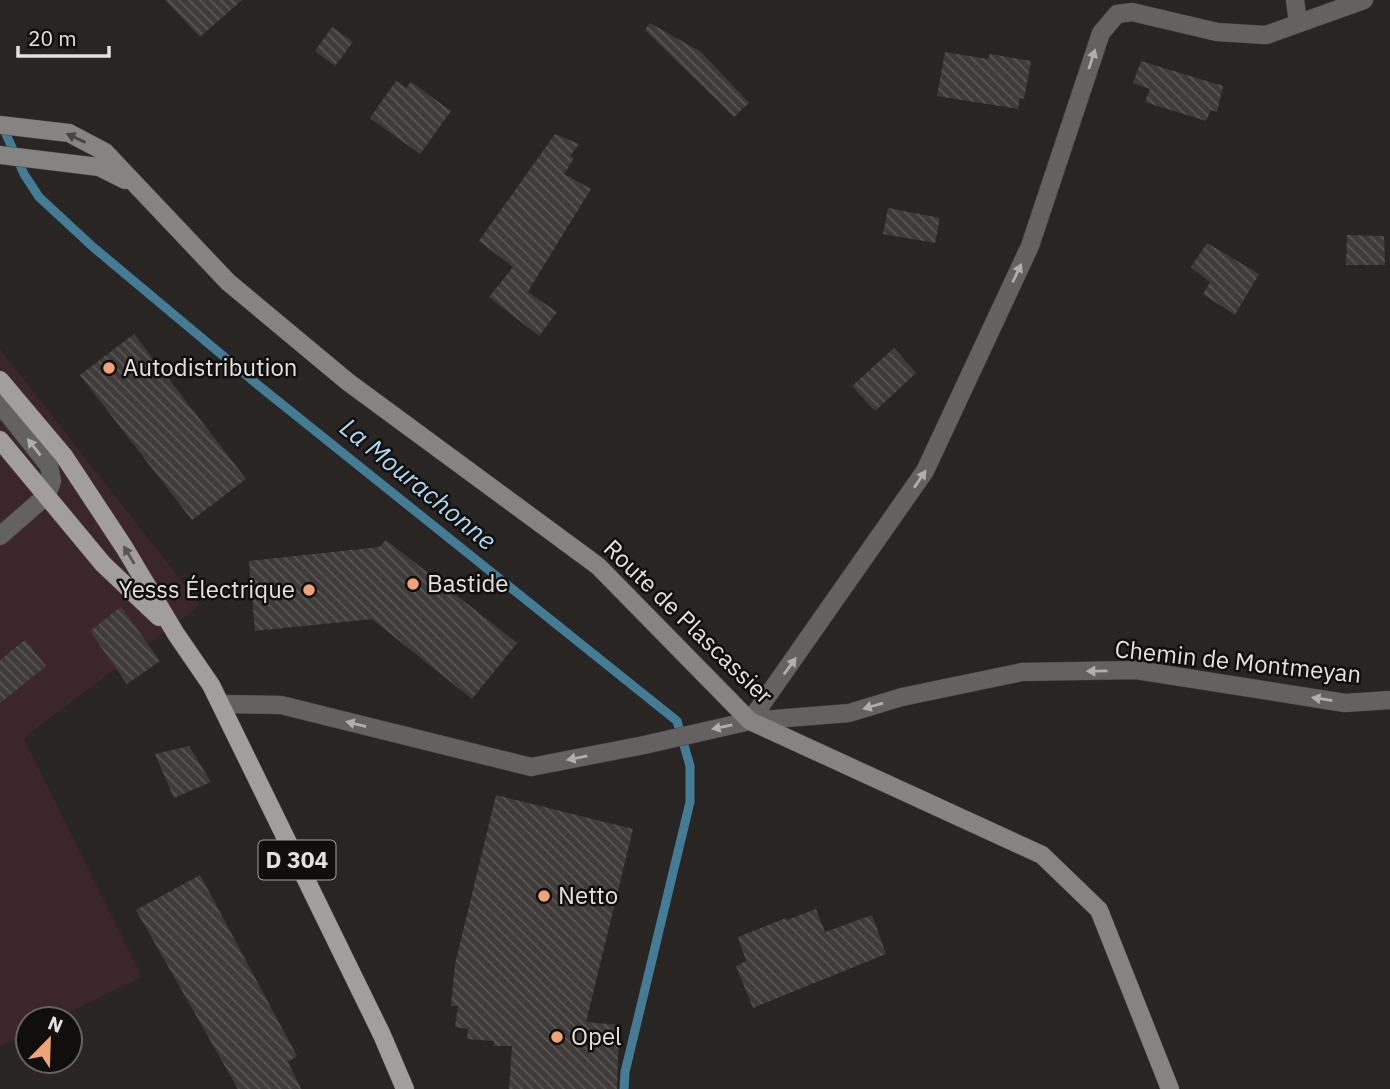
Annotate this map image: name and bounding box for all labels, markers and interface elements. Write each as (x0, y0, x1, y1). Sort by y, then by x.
scale bar (18, 14, 108, 58)
text: 20 m (28, 24, 77, 52)
one-way arrow (1087, 48, 1098, 69)
one-way arrow (66, 132, 86, 144)
one-way arrow (1011, 263, 1023, 283)
place label: Autodistribution (123, 351, 298, 383)
marker: Autodistribution (101, 360, 117, 376)
water label: La Mourachonne (334, 410, 504, 557)
one-way arrow (26, 438, 41, 456)
one-way arrow (913, 469, 926, 488)
street label: Route de Plascassier (597, 532, 780, 711)
one-way arrow (123, 545, 135, 564)
place label: Bastide (427, 567, 509, 599)
place label: Yesss Électrique (119, 573, 295, 605)
marker: Bastide (405, 576, 421, 592)
marker: Yesss Électrique (301, 582, 317, 598)
street label: Chemin de Montmeyan (1113, 632, 1363, 690)
one-way arrow (783, 657, 797, 675)
one-way arrow (1086, 665, 1108, 676)
one-way arrow (1311, 693, 1333, 704)
one-way arrow (862, 701, 883, 711)
one-way arrow (345, 718, 367, 729)
one-way arrow (711, 722, 733, 733)
one-way arrow (566, 753, 588, 764)
road number: D 304 (258, 840, 336, 880)
place label: Netto (558, 879, 618, 911)
marker: Netto (536, 888, 552, 904)
north arrow (14, 1005, 84, 1075)
text: N (45, 1011, 67, 1038)
place label: Opel (571, 1020, 622, 1052)
marker: Opel (549, 1029, 565, 1045)

